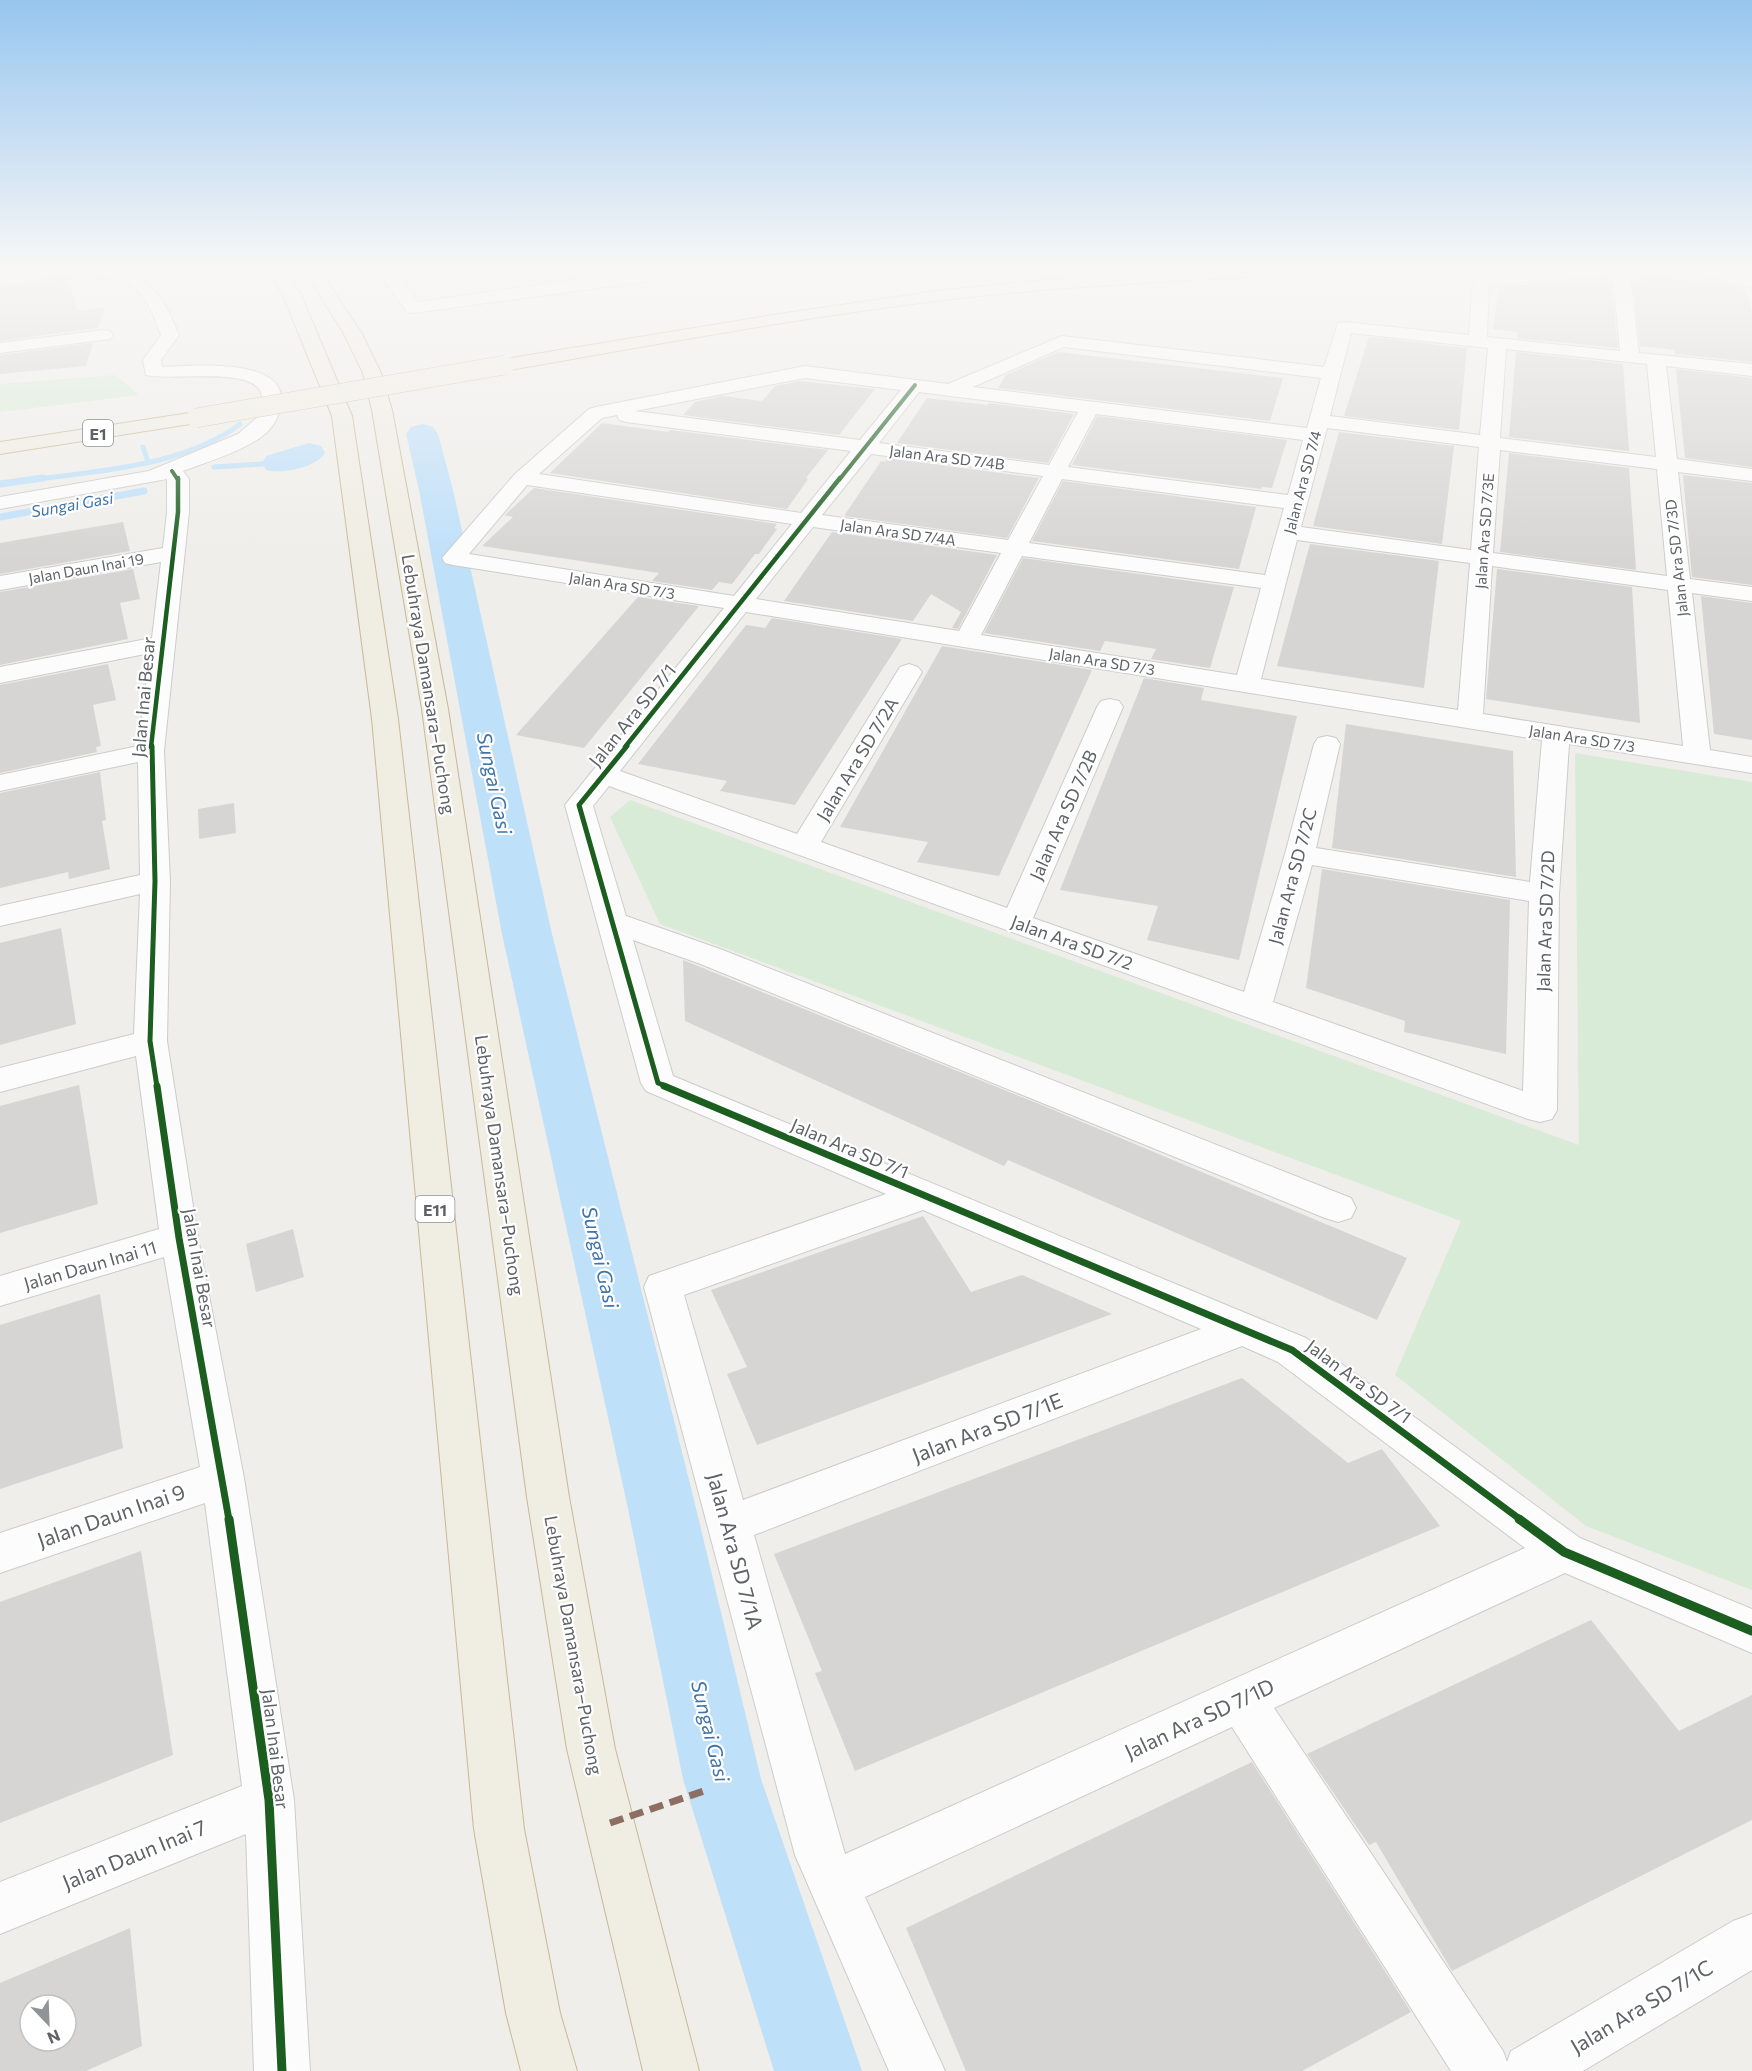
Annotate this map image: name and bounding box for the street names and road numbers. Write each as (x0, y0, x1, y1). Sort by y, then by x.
road number: E1 (83, 420, 113, 446)
street label: Jalan Ara SD 7/4 (1280, 428, 1324, 536)
street label: Jalan Ara SD 7/4B (888, 441, 1006, 473)
street label: Jalan Ara SD 7/3E (1471, 472, 1497, 589)
street label: Jalan Ara SD 7/3D (1661, 498, 1691, 618)
street label: Jalan Ara SD 7/4A (839, 515, 957, 549)
street label: Jalan Daun Inai 19 (27, 549, 145, 587)
street label: Lebuhraya Damansara–Puchong (398, 552, 460, 816)
street label: Jalan Ara SD 7/3 (568, 568, 676, 602)
street label: Jalan Inai Besar (127, 636, 159, 758)
street label: Jalan Ara SD 7/3 (1048, 644, 1156, 678)
street label: Jalan Ara SD 7/1 (584, 659, 680, 771)
street label: Jalan Ara SD 7/2A (811, 693, 903, 825)
street label: Jalan Ara SD 7/3 (1528, 721, 1636, 755)
street label: Jalan Ara SD 7/2B (1025, 747, 1101, 883)
street label: Jalan Ara SD 7/2C (1263, 805, 1321, 947)
street label: Jalan Ara SD 7/2D (1532, 850, 1558, 992)
street label: Jalan Ara SD 7/2 (1008, 910, 1136, 974)
street label: Lebuhraya Damansara–Puchong (471, 1033, 529, 1297)
street label: Jalan Ara SD 7/1 (788, 1113, 912, 1183)
road number: E11 (416, 1196, 454, 1222)
street label: Jalan Inai Besar (179, 1206, 221, 1330)
street label: Jalan Daun Inai 11 (21, 1236, 159, 1294)
street label: Jalan Ara SD 7/1 (1302, 1334, 1416, 1428)
street label: Jalan Ara SD 7/1E (908, 1387, 1066, 1467)
street label: Jalan Ara SD 7/1A (703, 1470, 769, 1632)
street label: Jalan Daun Inai 9 (34, 1478, 188, 1552)
street label: Lebuhraya Damansara–Puchong (540, 1514, 608, 1777)
street label: Jalan Ara SD 7/1D (1120, 1672, 1278, 1764)
street label: Jalan Inai Besar (258, 1688, 294, 1810)
street label: Jalan Daun Inai 7 (58, 1814, 210, 1894)
street label: Jalan Ara SD 7/1C (1565, 1954, 1717, 2058)

